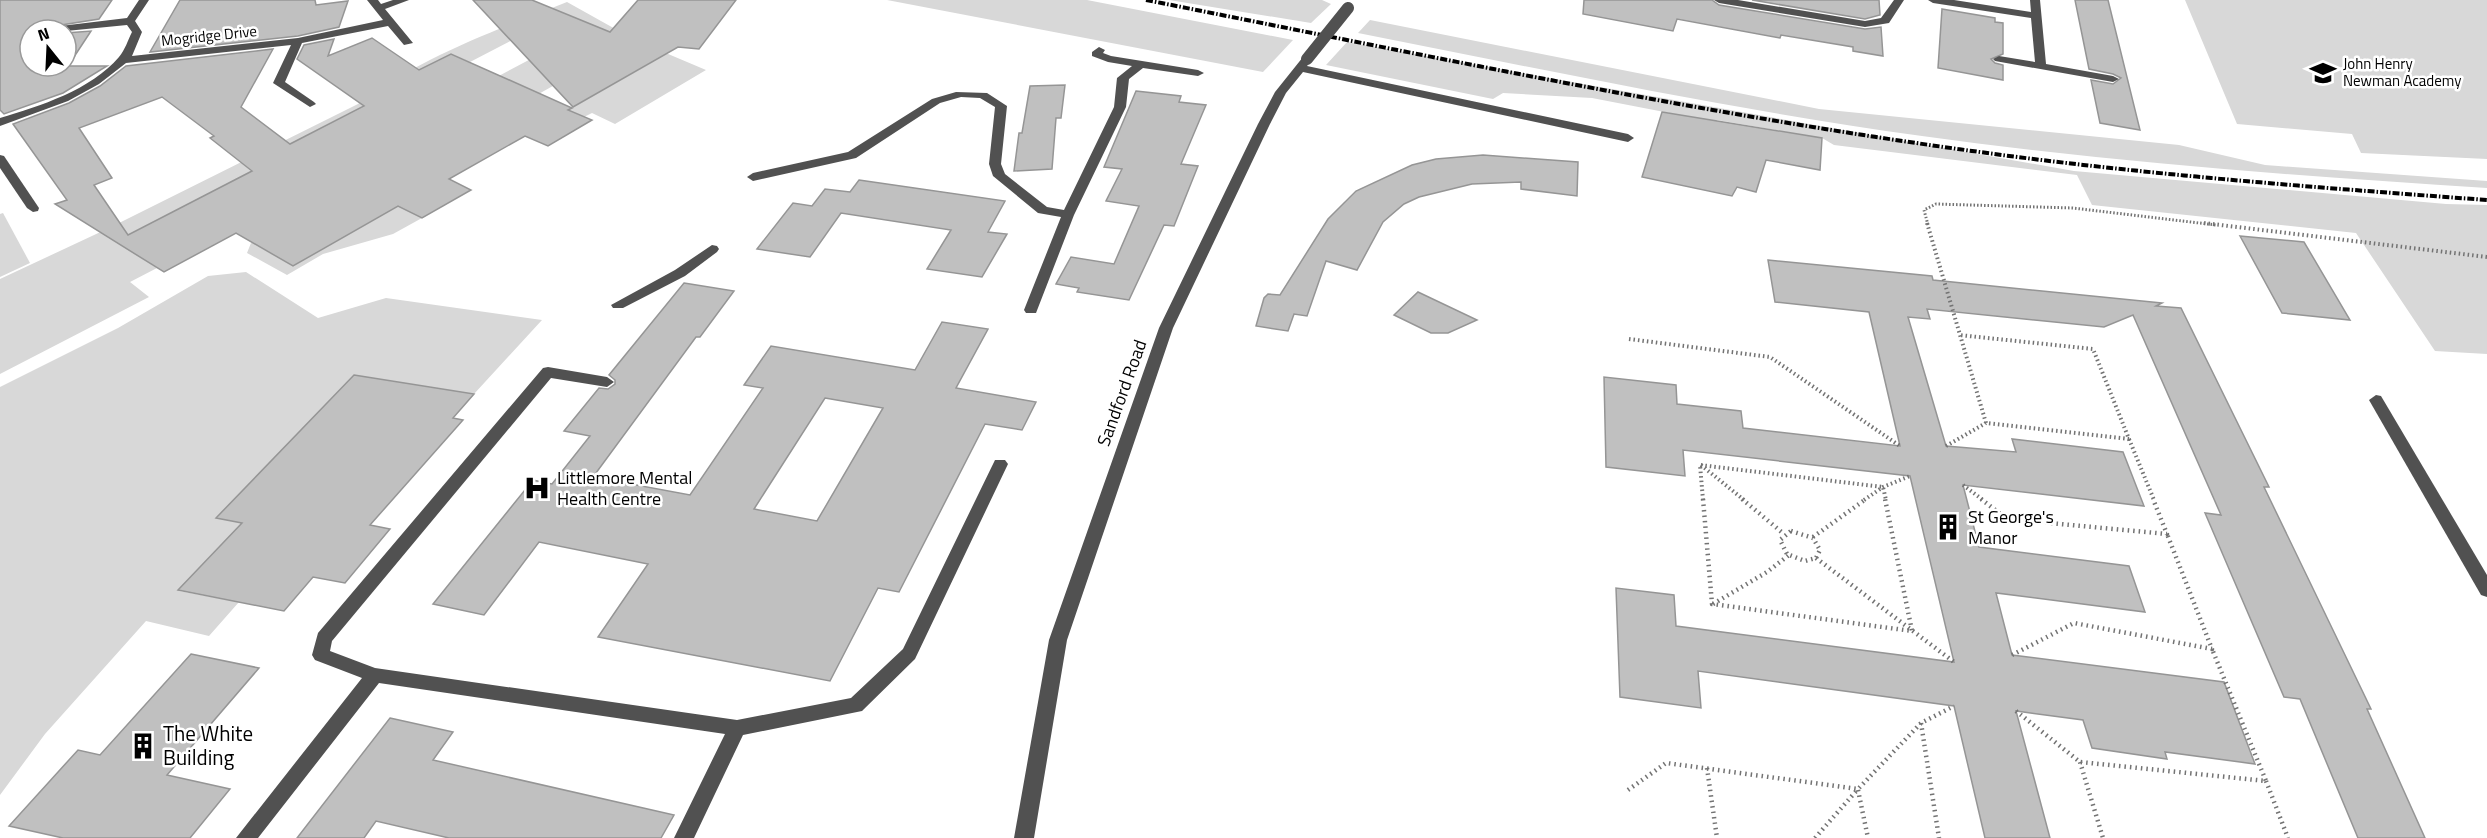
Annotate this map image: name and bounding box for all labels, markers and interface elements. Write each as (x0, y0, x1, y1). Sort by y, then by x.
north arrow (18, 18, 78, 78)
street label: Mogridge Drive (160, 19, 258, 52)
text: N (34, 21, 52, 47)
place label: John Henry Newman Academy (2343, 52, 2462, 92)
school or university icon: John Henry Newman Academy (2308, 58, 2338, 88)
street label: Sandford Road (1090, 336, 1153, 450)
place label: Littlemore Mental Health Centre (557, 464, 692, 512)
hospital icon: Littlemore Mental Health Centre (522, 473, 552, 503)
place label: St George's Manor (1968, 503, 2054, 551)
building icon: St George's Manor (1933, 512, 1963, 542)
place label: The White Building (163, 717, 253, 773)
building icon: The White Building (128, 731, 158, 761)

